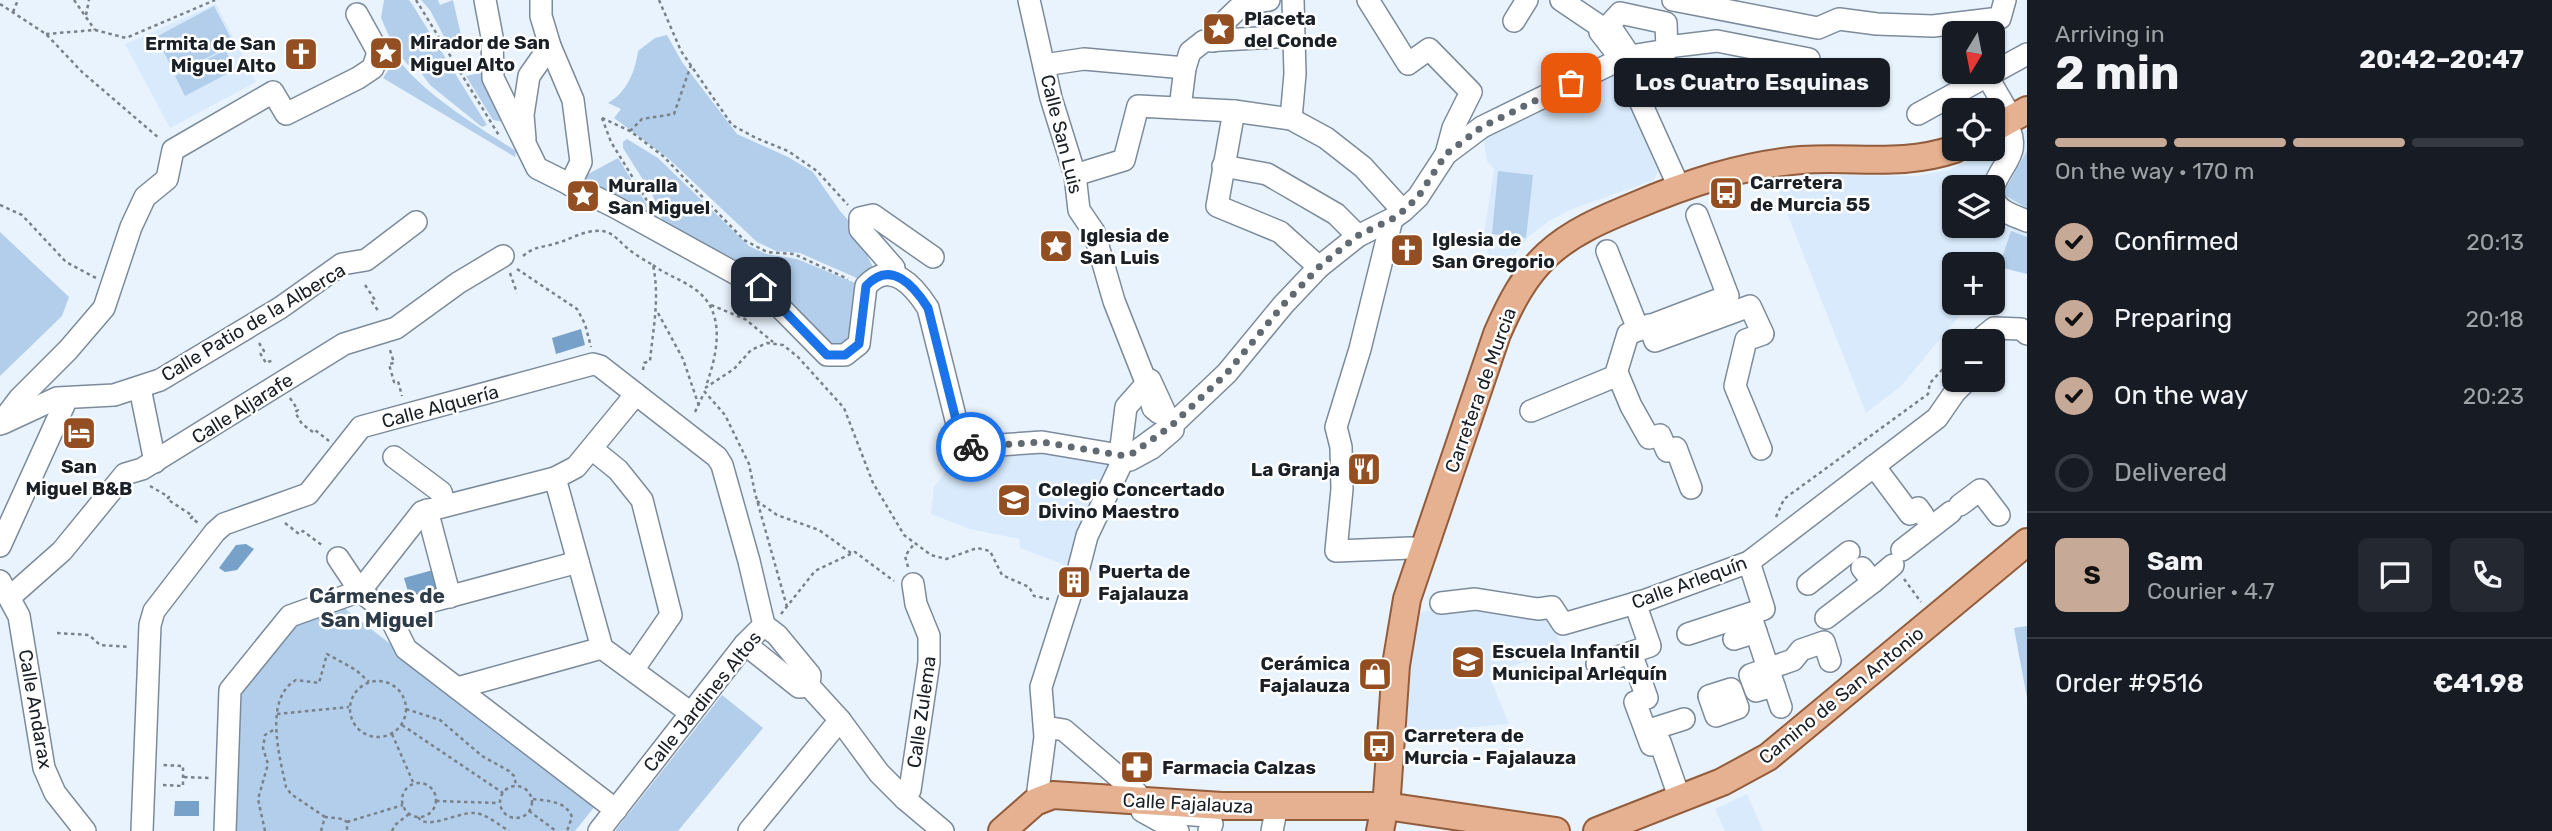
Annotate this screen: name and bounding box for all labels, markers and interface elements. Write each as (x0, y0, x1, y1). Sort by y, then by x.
place label: Placeta del Conde (1244, 7, 1337, 52)
place icon: Placeta del Conde (1200, 10, 1238, 48)
text: Arriving in (2055, 20, 2165, 48)
north arrow (1942, 21, 2006, 84)
map controls (1942, 21, 2005, 392)
place label: Mirador de San Miguel Alto (410, 31, 550, 76)
place label: Ermita de San Miguel Alto (145, 32, 276, 77)
place icon: Mirador de San Miguel Alto (367, 34, 405, 72)
church icon: Ermita de San Miguel Alto (282, 35, 320, 73)
text: 20:42–20:47 (2359, 44, 2524, 75)
text: 2 min (2055, 46, 2180, 101)
pin (1541, 53, 1601, 113)
callout: Los Cuatro Esquinas (1613, 58, 1890, 108)
icon: bag (1552, 64, 1590, 102)
text: Los Cuatro Esquinas (1635, 68, 1869, 96)
street label: Calle San Luis (1036, 72, 1087, 196)
button: locate (1942, 98, 2005, 161)
text: On the way · 170 m (2055, 157, 2254, 185)
place label: Carretera de Murcia 55 (1750, 171, 1870, 216)
place label: Muralla San Miguel (608, 174, 710, 219)
bus stop icon: Carretera de Murcia 55 (1707, 174, 1745, 212)
button: layers (1942, 175, 2005, 238)
place icon: Muralla San Miguel (564, 177, 602, 215)
icon: check (2055, 223, 2093, 261)
place label: Iglesia de San Luis (1080, 224, 1169, 269)
text: Confirmed (2114, 226, 2239, 257)
place icon: Iglesia de San Luis (1037, 227, 1075, 265)
place label: Iglesia de San Gregorio (1432, 228, 1555, 273)
text: 20:13 (2466, 228, 2524, 256)
church icon: Iglesia de San Gregorio (1388, 231, 1426, 269)
button: + (1942, 252, 2005, 315)
pin (731, 257, 791, 317)
street label: Calle Patio de la Alberca (157, 258, 350, 387)
icon: home (742, 268, 780, 306)
icon: check (2055, 300, 2093, 338)
text: Preparing (2114, 303, 2232, 334)
street label: Carretera de Murcia (1440, 304, 1521, 476)
text: 20:18 (2466, 305, 2524, 333)
button: − (1942, 329, 2005, 392)
street label: Calle Aljarafe (187, 368, 297, 449)
icon: check (2055, 377, 2093, 415)
street label: Calle Alquería (379, 380, 501, 433)
text: On the way (2114, 380, 2248, 411)
text: 20:23 (2463, 382, 2524, 410)
courier (936, 412, 1006, 482)
hotel icon: San Miguel B&B (60, 414, 98, 452)
icon: bike (952, 428, 990, 466)
restaurant icon: La Granja (1345, 450, 1383, 488)
place label: San Miguel B&B (25, 455, 133, 500)
text: Delivered (2114, 457, 2227, 488)
place label: La Granja (1251, 458, 1340, 481)
place label: Colegio Concertado Divino Maestro (1038, 478, 1225, 523)
school or university icon: Colegio Concertado Divino Maestro (995, 481, 1033, 519)
button: chat (2358, 538, 2432, 612)
button: phone (2450, 538, 2524, 612)
text: Sam (2147, 546, 2203, 577)
street label: Calle Arlequín (1628, 551, 1750, 614)
place label: Puerta de Fajalauza (1098, 560, 1190, 605)
text: S (2083, 560, 2101, 591)
building icon: Puerta de Fajalauza (1055, 563, 1093, 601)
text: Courier · 4.7 (2147, 577, 2274, 605)
district label: Cármenes de San Miguel (309, 583, 445, 632)
street label: Camino de San Antonio (1754, 622, 1929, 769)
street label: Calle Jardines Altos (639, 626, 766, 776)
place label: Escuela Infantil Municipal Arlequín (1492, 640, 1667, 685)
school or university icon: Escuela Infantil Municipal Arlequín (1449, 643, 1487, 681)
street label: Calle Andarax (14, 648, 57, 771)
place label: Cerámica Fajalauza (1259, 652, 1350, 697)
street label: Calle Zulema (902, 655, 941, 770)
shop icon: Cerámica Fajalauza (1356, 655, 1394, 693)
text: Order #9516 (2055, 668, 2203, 699)
text: €41.98 (2433, 668, 2524, 699)
place label: Carretera de Murcia - Fajalauza (1404, 724, 1576, 769)
bus stop icon: Carretera de Murcia - Fajalauza (1360, 727, 1398, 765)
pharmacy icon: Farmacia Calzas (1118, 748, 1156, 786)
place label: Farmacia Calzas (1162, 756, 1316, 779)
street label: Calle Fajalauza (1122, 789, 1254, 818)

